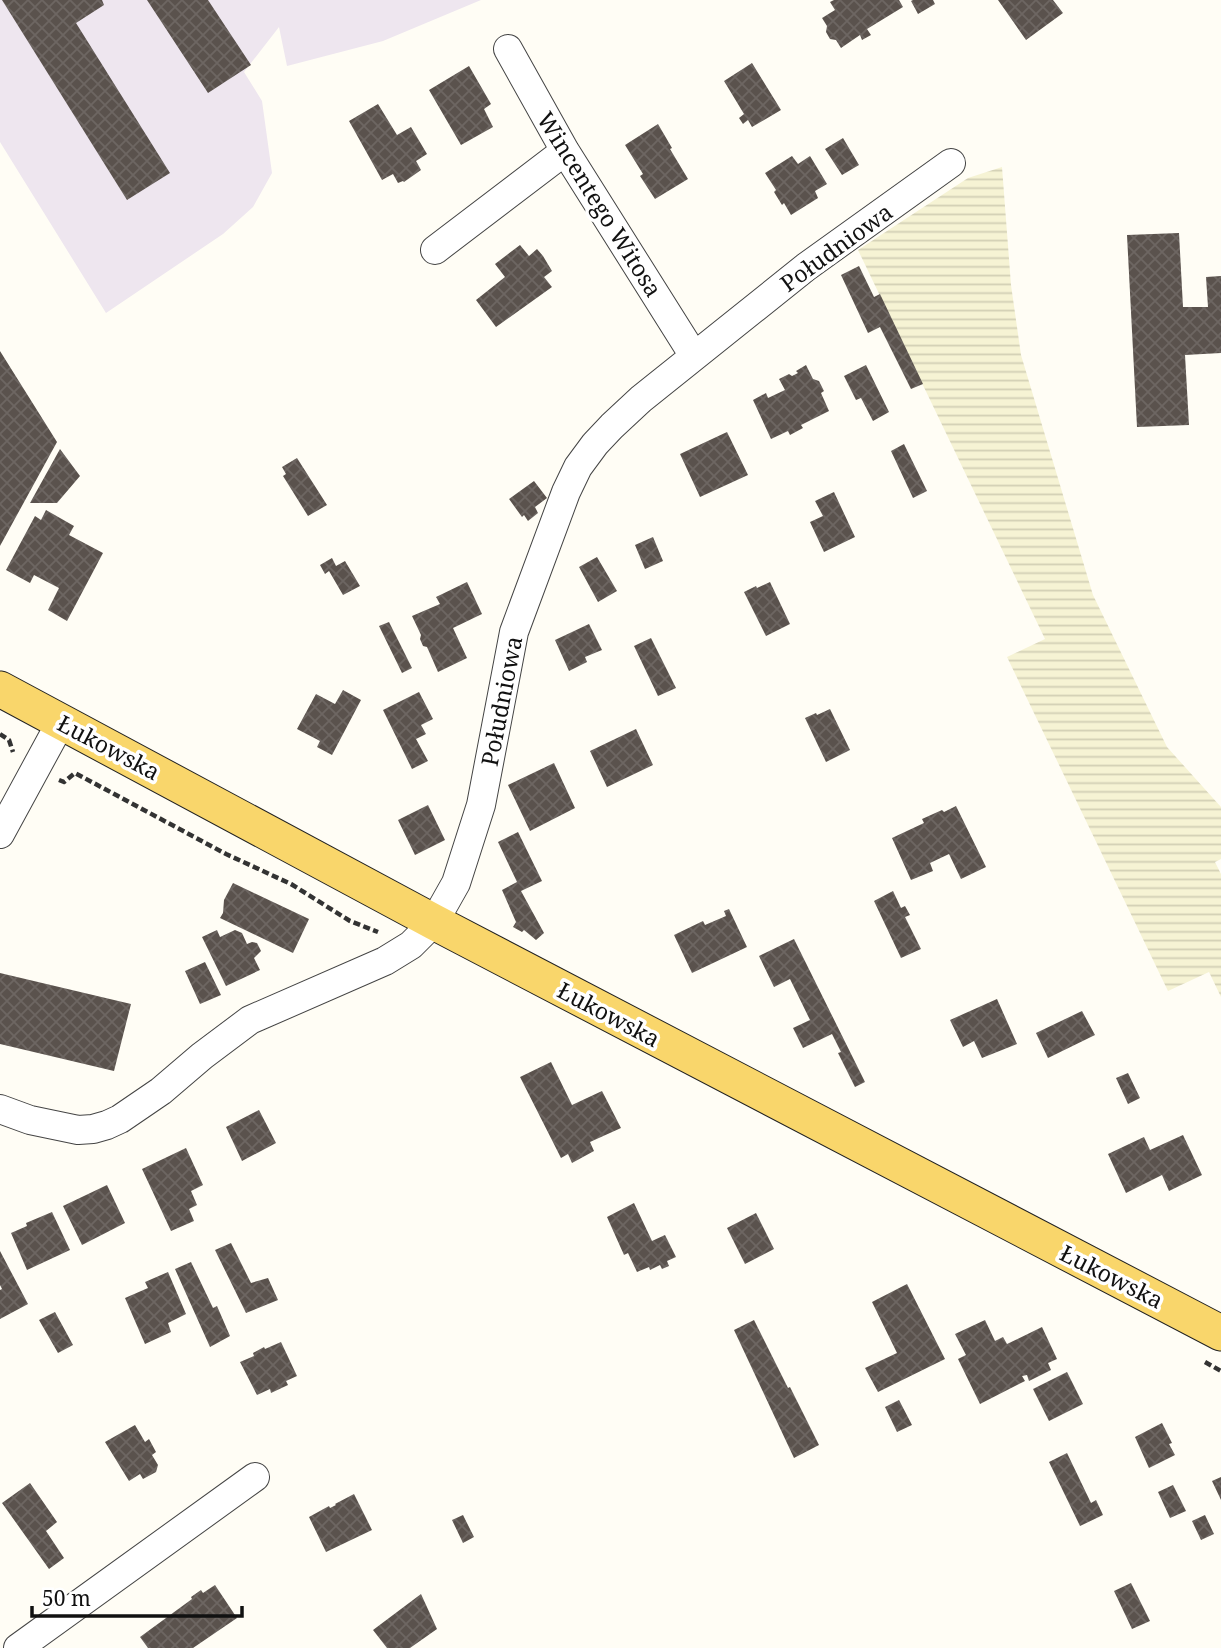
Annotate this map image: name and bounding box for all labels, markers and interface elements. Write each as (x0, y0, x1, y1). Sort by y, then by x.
street label: Wincentego Witosa (530, 105, 670, 303)
street label: Południowa (773, 195, 899, 299)
street label: Południowa (473, 633, 529, 769)
street label: Łukowska (52, 707, 166, 787)
street label: Łukowska (552, 974, 666, 1054)
street label: Łukowska (1055, 1236, 1169, 1316)
scale bar (32, 1574, 242, 1618)
text: 50 m (42, 1584, 91, 1612)

